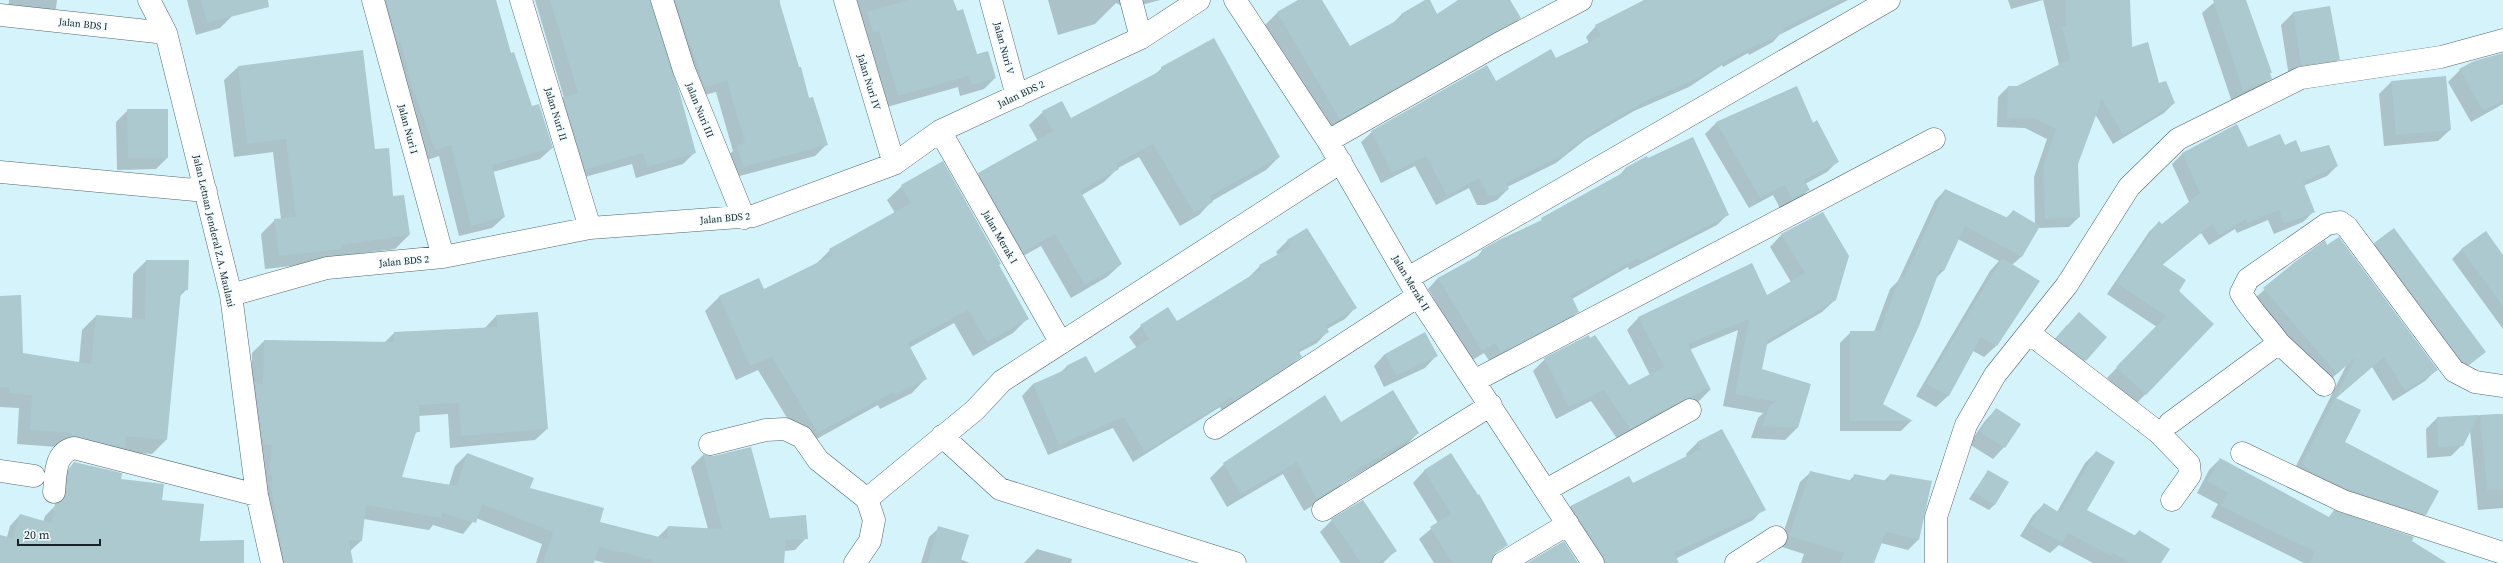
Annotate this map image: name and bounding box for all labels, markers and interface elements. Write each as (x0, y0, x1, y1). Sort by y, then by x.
street label: Jalan BDS I (57, 15, 108, 33)
street label: Jalan Nuri V (990, 19, 1017, 76)
street label: Jalan Nuri IV (854, 51, 884, 112)
street label: Jalan BDS 2 (994, 77, 1047, 111)
street label: Jalan Nuri III (683, 80, 717, 140)
street label: Jalan Nuri II (541, 85, 570, 142)
street label: Jalan Nuri I (395, 102, 421, 156)
street label: Jalan Letnan Jenderal Z.A. Maulani (190, 153, 238, 308)
street label: Jalan Merak I (979, 207, 1021, 266)
street label: Jalan BDS 2 (698, 209, 751, 227)
street label: Jalan BDS 2 (377, 252, 430, 270)
street label: Jalan Merak II (1389, 252, 1433, 314)
scale bar (18, 521, 100, 547)
text: 20 m (24, 527, 50, 543)

